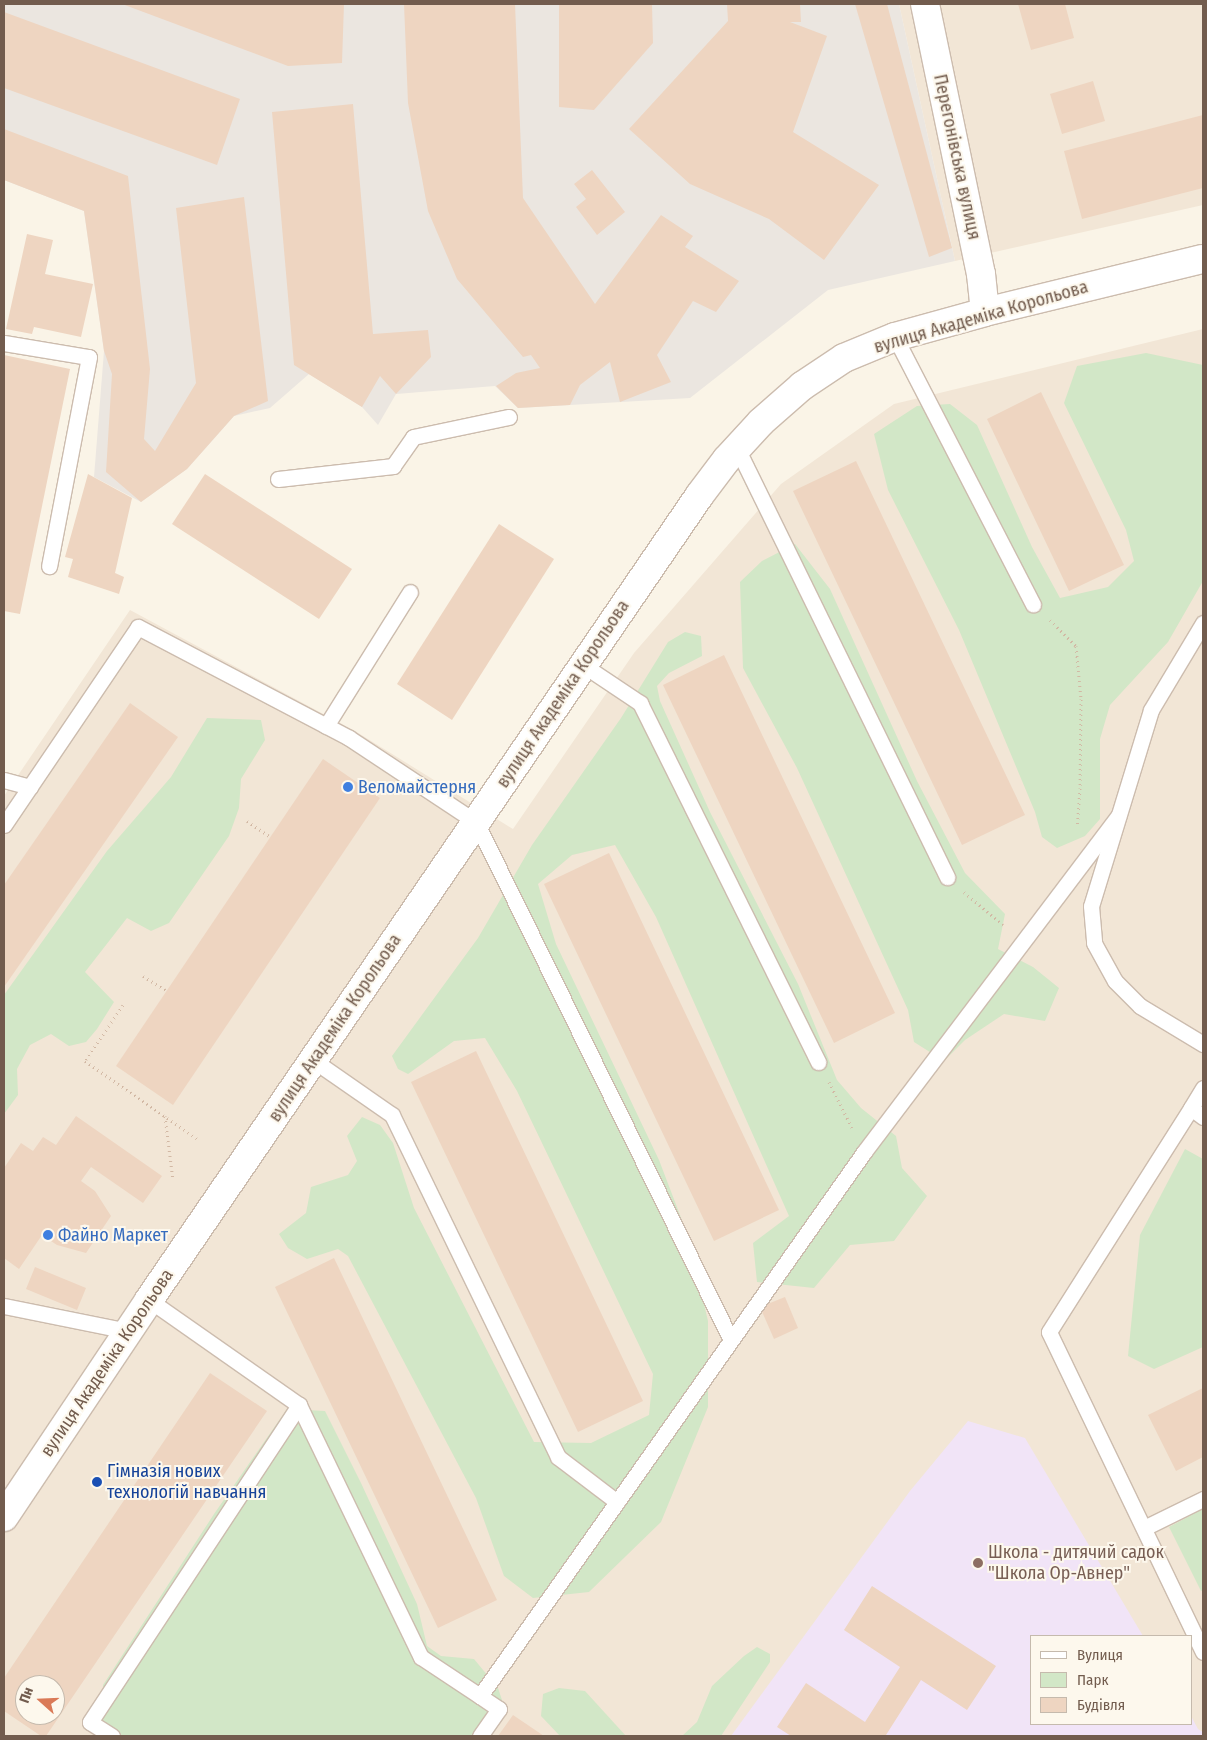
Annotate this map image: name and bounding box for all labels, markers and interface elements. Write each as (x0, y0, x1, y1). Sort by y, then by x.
street label: Перегонівська вулиця (929, 72, 985, 242)
street label: вулиця Академіка Корольова (871, 276, 1091, 358)
street label: вулиця Академіка Корольова (492, 596, 634, 792)
place label: Веломайстерня (358, 776, 476, 798)
marker: Веломайстерня (342, 781, 354, 793)
street label: вулиця Академіка Корольова (264, 930, 406, 1126)
place label: Файно Маркет (58, 1224, 168, 1246)
marker: Файно Маркет (42, 1229, 54, 1241)
street label: вулиця Академіка Корольова (36, 1265, 178, 1461)
place label: Гімназія нових технологій навчання (107, 1461, 266, 1504)
marker: Гімназія нових технологій навчання (91, 1476, 103, 1488)
place label: Школа - дитячий садок "Школа Ор-Авнер" (988, 1542, 1164, 1585)
marker: Школа - дитячий садок "Школа Ор-Авнер" (972, 1557, 984, 1569)
legend (1030, 1635, 1192, 1725)
text: Вулиця (1077, 1646, 1123, 1664)
text: Парк (1077, 1671, 1108, 1689)
north arrow (15, 1675, 65, 1725)
text: Пн (16, 1685, 37, 1705)
text: Будівля (1077, 1696, 1125, 1714)

